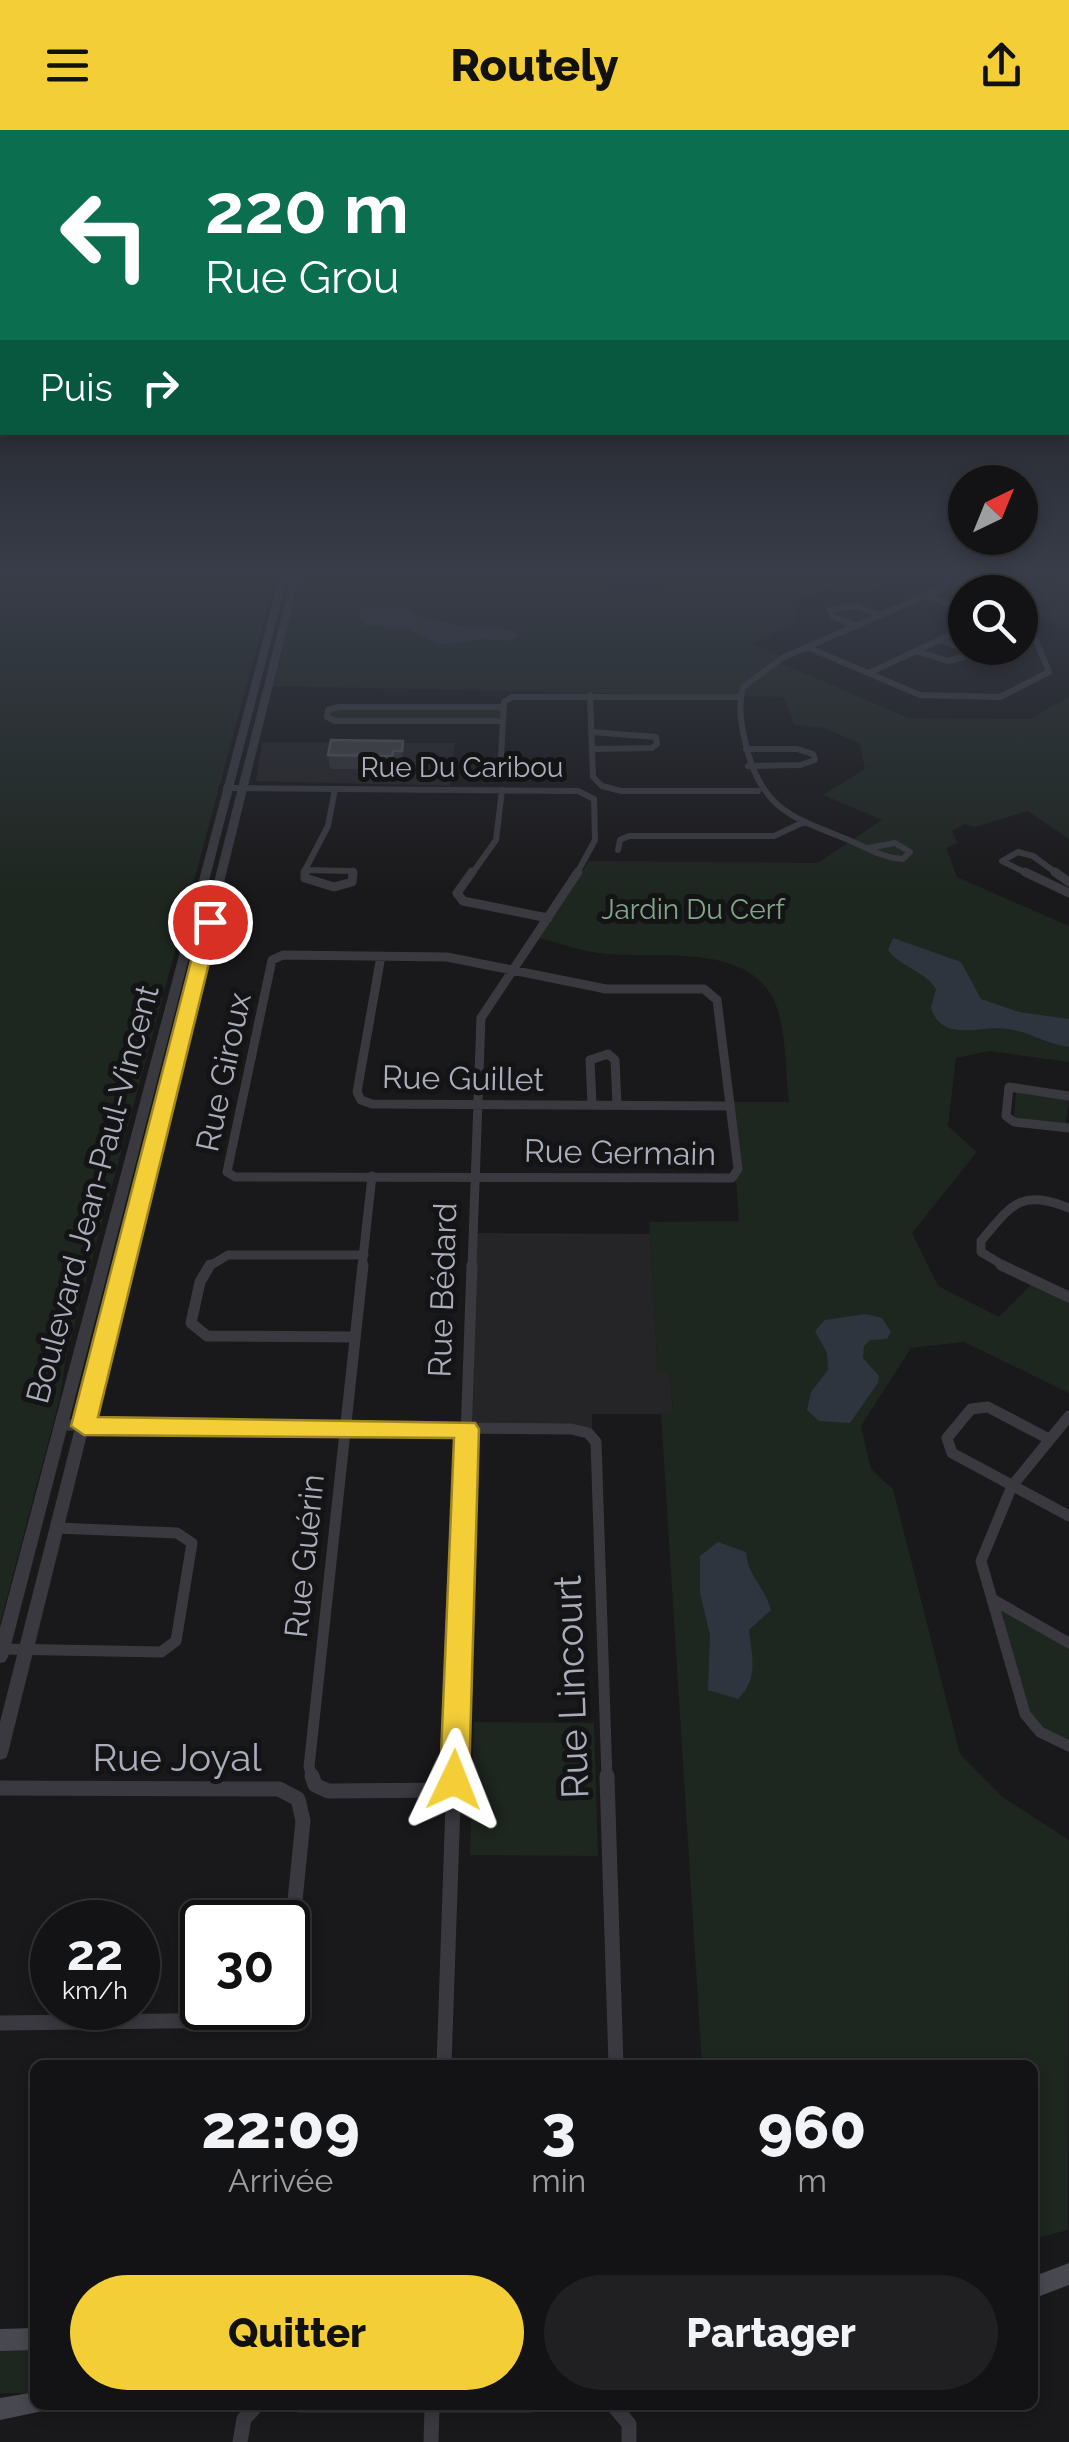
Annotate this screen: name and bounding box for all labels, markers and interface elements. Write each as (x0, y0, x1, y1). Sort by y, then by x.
icon: menu (40, 38, 95, 93)
icon: share (974, 38, 1029, 93)
text: Routely (450, 39, 619, 92)
text: 220 m (205, 167, 409, 249)
icon: left (40, 170, 170, 300)
text: Rue Grou (205, 251, 399, 304)
icon: right (133, 360, 188, 415)
text: Puis (40, 365, 113, 410)
north arrow (948, 465, 1038, 555)
map controls (948, 465, 1038, 665)
button: search (948, 575, 1038, 665)
street label: Rue Du Caribou (360, 751, 564, 784)
pin (168, 880, 253, 965)
park label: Jardin Du Cerf (601, 893, 786, 926)
icon: arrive (183, 895, 238, 950)
street label: Boulevard Jean-Paul-Vincent (18, 981, 166, 1407)
street label: Rue Giroux (188, 989, 258, 1155)
street label: Rue Guillet (382, 1058, 545, 1098)
street label: Rue Germain (524, 1132, 716, 1172)
street label: Rue Bédard (420, 1202, 464, 1378)
street label: Rue Guérin (277, 1472, 331, 1640)
street label: Rue Lincourt (545, 1574, 597, 1800)
position arrow (402, 1728, 506, 1832)
street label: Rue Joyal (92, 1735, 262, 1780)
speed limit sign: 30 (180, 1900, 310, 2030)
text: 22 (67, 1923, 123, 1982)
text: km/h (62, 1975, 128, 2005)
text: 22:09 (202, 2092, 360, 2162)
text: 3 (542, 2092, 576, 2162)
text: 960 (758, 2092, 866, 2162)
text: Arrivée (228, 2162, 333, 2199)
text: min (531, 2162, 586, 2199)
text: m (797, 2162, 827, 2199)
button: Quitter (70, 2275, 524, 2390)
button: Partager (544, 2275, 998, 2390)

